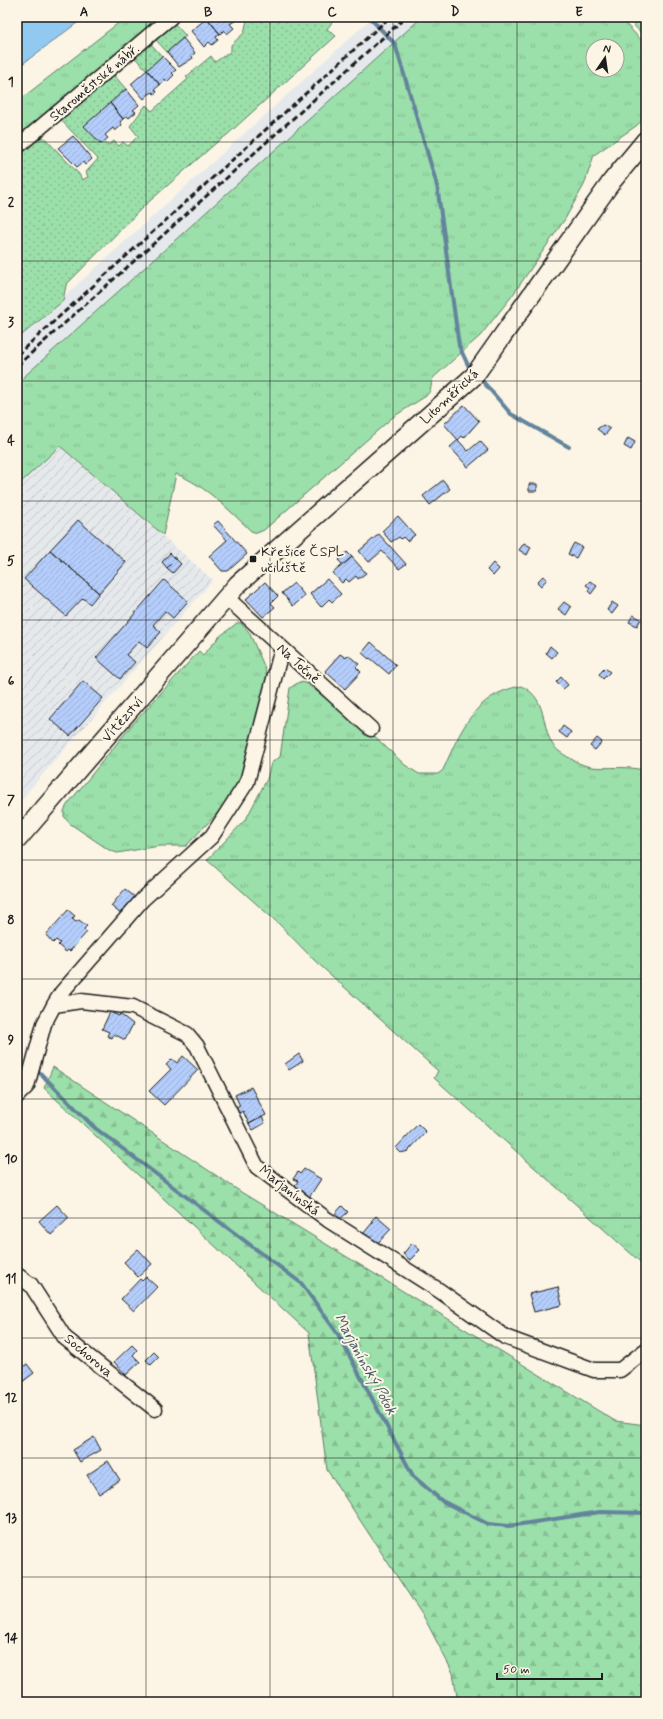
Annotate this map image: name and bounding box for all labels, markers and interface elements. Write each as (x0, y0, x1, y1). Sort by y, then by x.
text: A (80, 4, 88, 21)
text: B (204, 4, 213, 21)
text: C (327, 4, 337, 21)
text: D (451, 4, 460, 21)
text: E (575, 4, 583, 21)
north arrow (585, 38, 625, 78)
street label: Staroměstské nábř. (46, 40, 143, 126)
text: N (602, 42, 612, 57)
text: 1 (8, 74, 14, 91)
text: 2 (8, 194, 15, 211)
text: 3 (8, 314, 14, 331)
street label: Litoměřická (417, 365, 483, 428)
text: 4 (7, 433, 15, 450)
place label: Křešice ČSPL učiliště (261, 543, 344, 577)
text: 5 (7, 553, 15, 570)
marker: Křešice ČSPL učiliště (248, 554, 258, 564)
street label: Na Točně (273, 640, 324, 688)
text: 6 (8, 673, 15, 690)
street label: Vítězství (98, 693, 148, 746)
text: 7 (7, 792, 15, 809)
text: 8 (7, 912, 15, 929)
text: 9 (8, 1032, 15, 1049)
text: 10 (4, 1151, 18, 1168)
street label: Marjanínská (255, 1161, 324, 1220)
text: 11 (5, 1271, 17, 1288)
water label: Marjanínský Potok (329, 1310, 401, 1419)
street label: Sochorova (60, 1330, 116, 1381)
text: 12 (5, 1390, 17, 1407)
text: 13 (5, 1510, 17, 1527)
text: 14 (4, 1630, 18, 1647)
scale bar (497, 1655, 602, 1681)
text: 50 m (503, 1662, 530, 1678)

